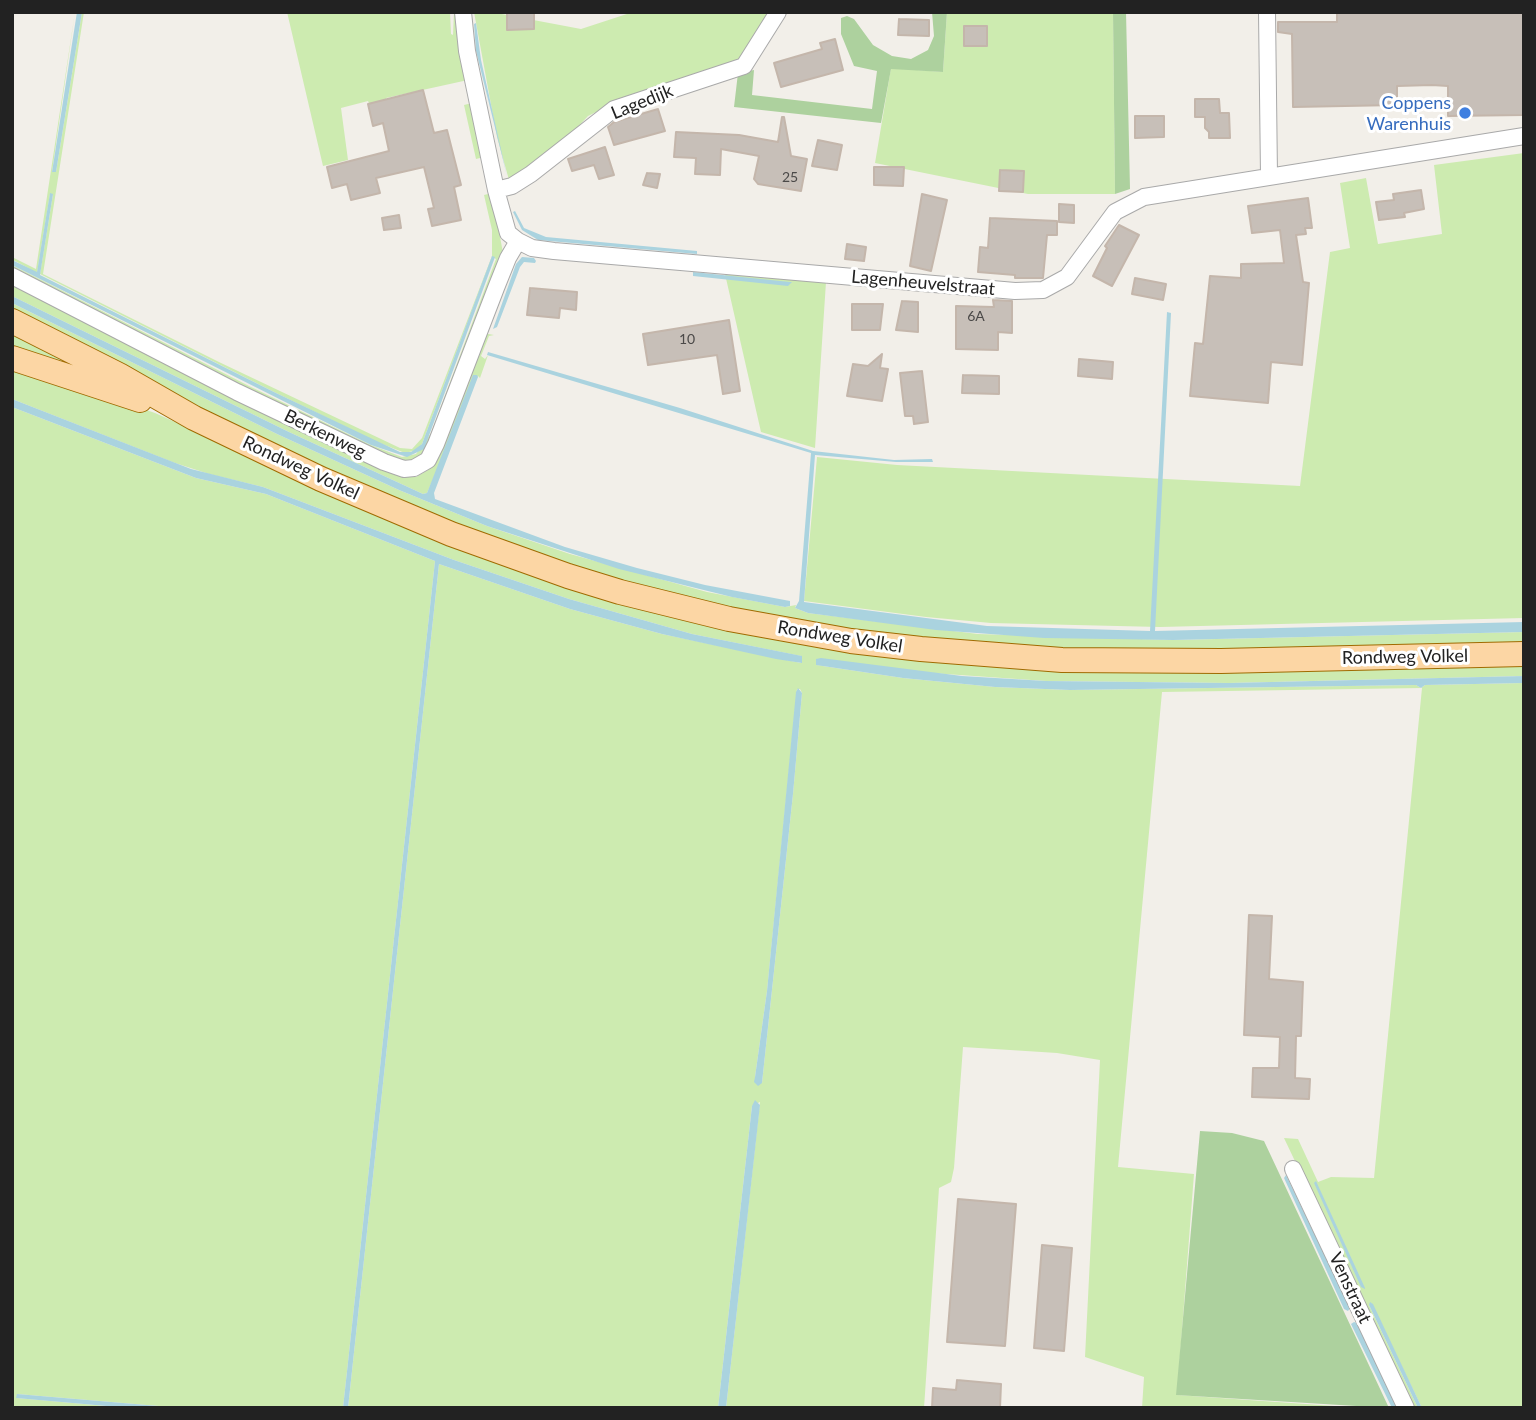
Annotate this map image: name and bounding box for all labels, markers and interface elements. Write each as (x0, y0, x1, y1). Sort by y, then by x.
street label: Lagedijk (608, 80, 676, 124)
place label: Coppens Warenhuis (1367, 92, 1451, 134)
marker: Coppens Warenhuis (1457, 105, 1473, 121)
house number: 25 (782, 169, 798, 185)
street label: Lagenheuvelstraat (850, 266, 996, 300)
house number: 6A (967, 308, 985, 324)
house number: 10 (679, 331, 695, 347)
street label: Berkenweg (280, 405, 370, 463)
street label: Rondweg Volkel (239, 432, 363, 504)
street label: Rondweg Volkel (776, 616, 904, 658)
street label: Rondweg Volkel (1342, 645, 1468, 669)
street label: Venstraat (1324, 1249, 1376, 1327)

